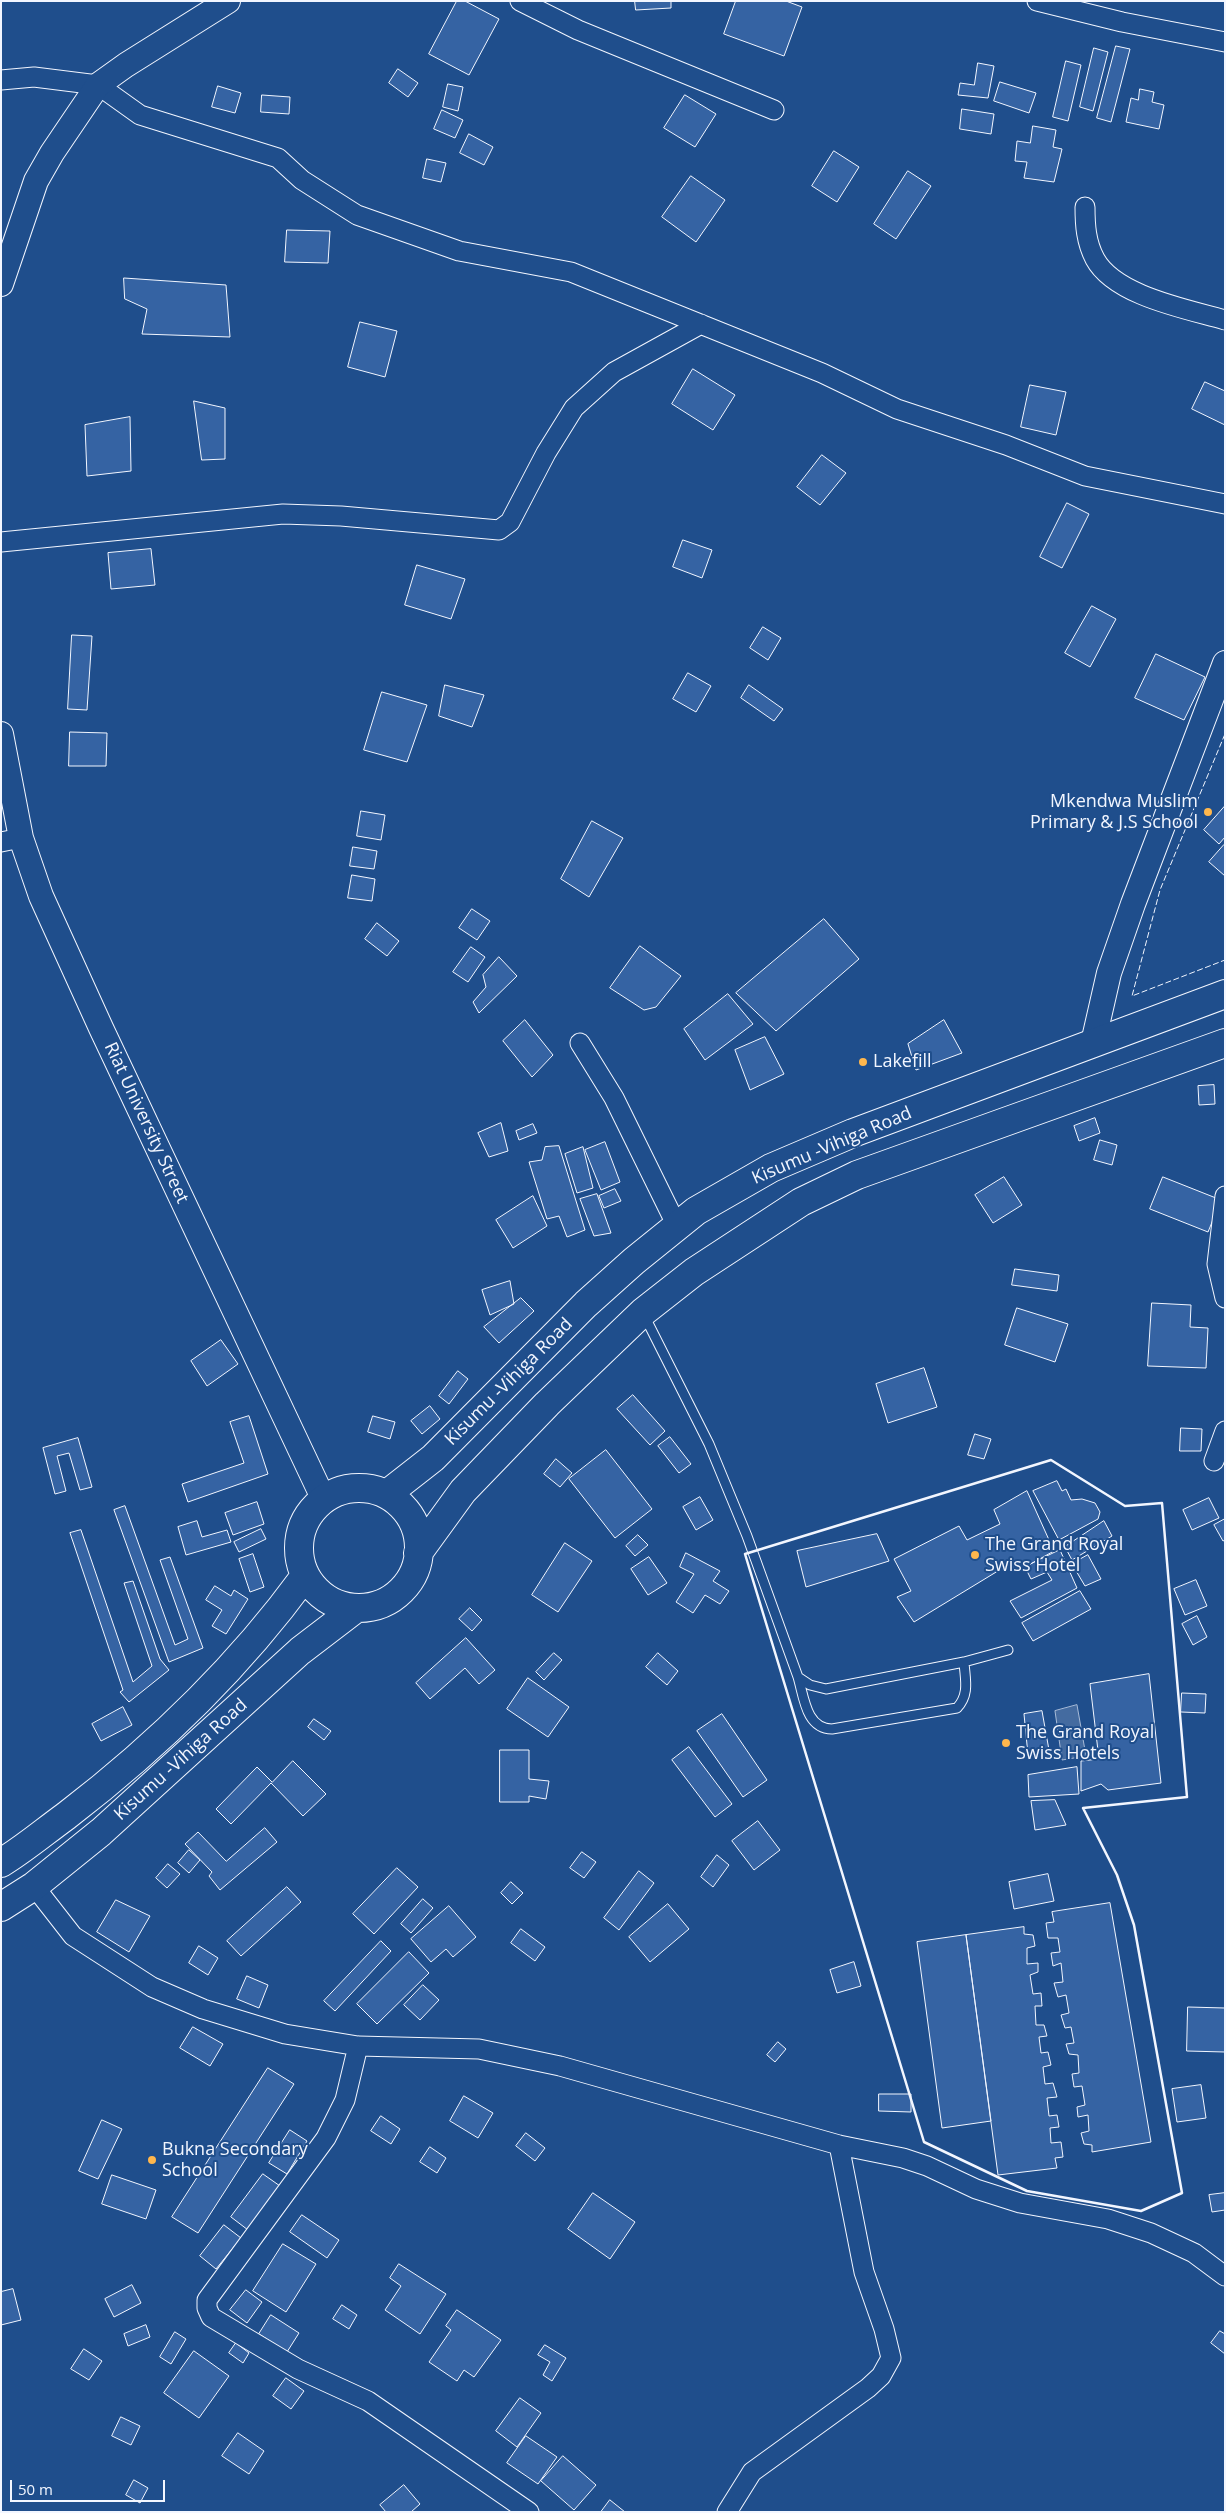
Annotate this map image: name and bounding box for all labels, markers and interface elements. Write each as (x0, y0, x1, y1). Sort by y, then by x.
place label: Mkendwa Muslim Primary & J.S School (1030, 791, 1198, 834)
marker: Mkendwa Muslim Primary & J.S School (1202, 806, 1214, 818)
street label: Riat University Street (99, 1039, 193, 1207)
place label: Lakefill (873, 1051, 932, 1073)
marker: Lakefill (857, 1056, 869, 1068)
street label: Kisumu -Vihiga Road (749, 1103, 915, 1189)
street label: Kisumu -Vihiga Road (441, 1314, 577, 1450)
place label: The Grand Royal Swiss Hotel (985, 1534, 1123, 1576)
marker: The Grand Royal Swiss Hotel (969, 1549, 981, 1561)
street label: Kisumu -Vihiga Road (110, 1695, 252, 1825)
place label: The Grand Royal Swiss Hotels (1016, 1722, 1154, 1765)
marker: The Grand Royal Swiss Hotels (1000, 1737, 1012, 1749)
place label: Bukna Secondary School (162, 2139, 308, 2182)
marker: Bukna Secondary School (146, 2154, 158, 2166)
scale bar (12, 2470, 168, 2502)
text: 50 m (18, 2479, 53, 2499)

